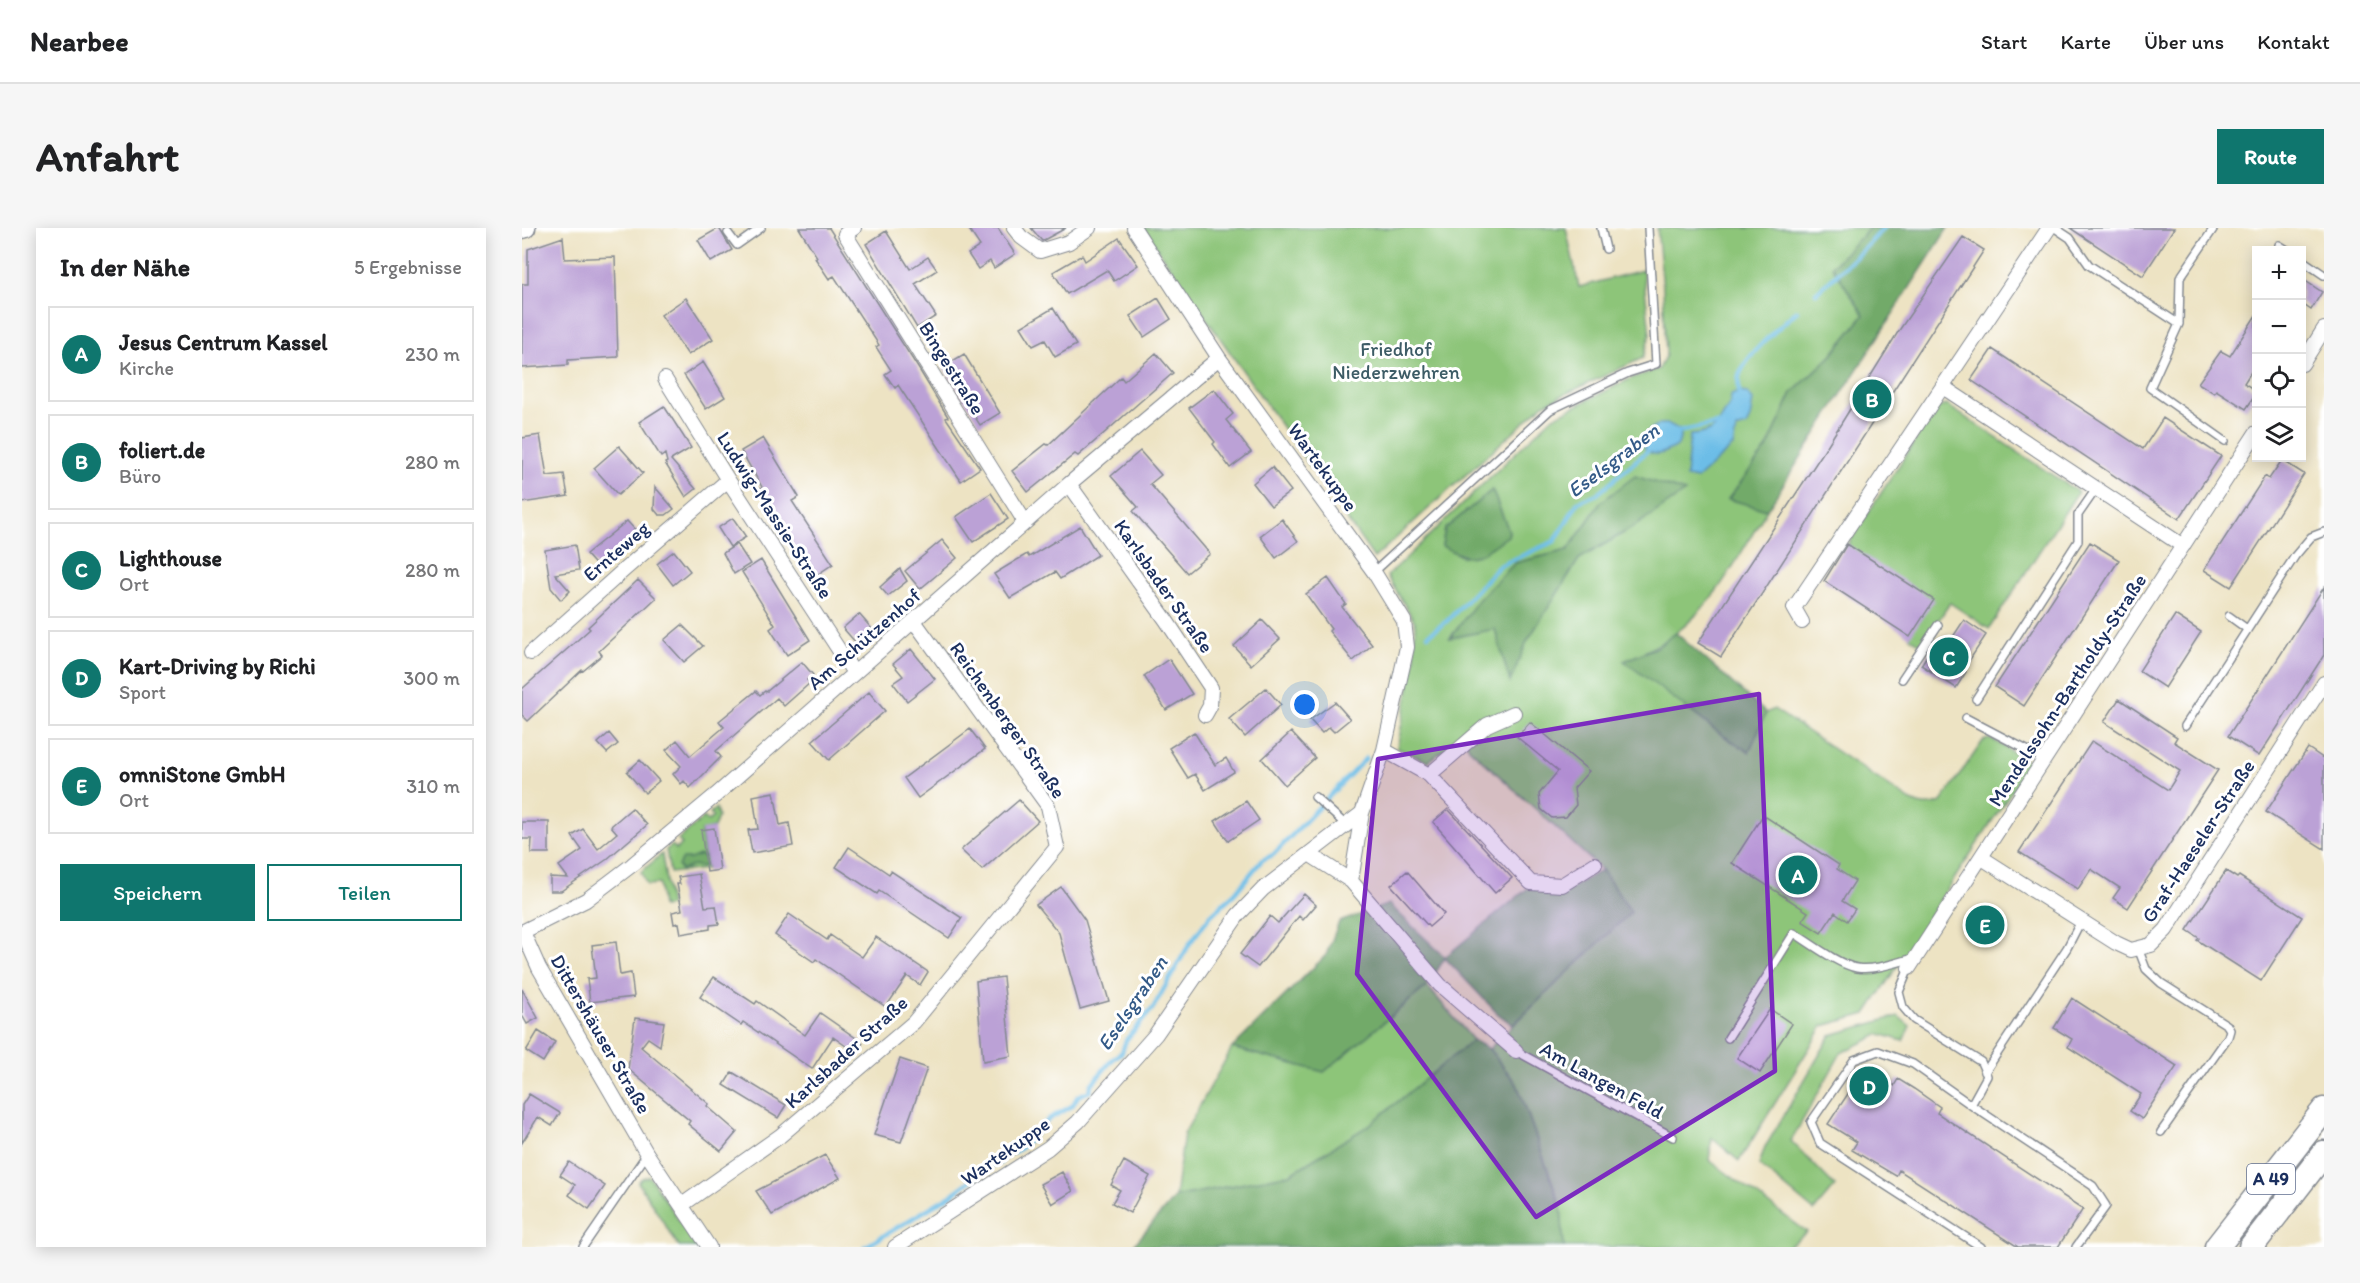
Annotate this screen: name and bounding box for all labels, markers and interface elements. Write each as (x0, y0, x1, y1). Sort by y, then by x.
text: Nearbee (30, 24, 129, 58)
text: Start (1981, 29, 2027, 54)
text: Karte (2060, 29, 2111, 54)
text: Über uns (2144, 29, 2224, 54)
text: Kontakt (2257, 29, 2330, 54)
button: Route (2217, 129, 2324, 184)
text: Anfahrt (36, 131, 179, 182)
map controls (2252, 246, 2306, 462)
button: + (2252, 246, 2306, 300)
text: In der Nähe (60, 251, 190, 283)
text: 5 Ergebnisse (354, 255, 462, 279)
button: − (2252, 300, 2306, 354)
street label: Bingestraße (914, 317, 990, 419)
text: Jesus Centrum Kassel (119, 329, 328, 356)
park label: Friedhof Niederzwehren (1332, 337, 1460, 384)
text: A (75, 342, 88, 366)
text: 230 m (405, 342, 460, 366)
button: locate (2252, 354, 2306, 408)
text: Kirche (119, 356, 174, 380)
pin: B (1852, 376, 1892, 422)
button: layers (2252, 408, 2306, 462)
water label: Eselsgraben (1562, 417, 1664, 503)
street label: Wartekuppe (1283, 418, 1363, 516)
street label: Ludwig-Massie-Straße (712, 427, 838, 603)
text: foliert.de (119, 437, 205, 464)
text: B (75, 450, 88, 474)
text: 280 m (405, 450, 460, 474)
text: Büro (119, 464, 161, 488)
street label: Ernteweg (578, 515, 655, 586)
street label: Karlsbader Straße (1109, 515, 1219, 657)
text: Lighthouse (119, 545, 222, 572)
text: C (75, 558, 88, 582)
text: 280 m (405, 558, 460, 582)
street label: Mendelssohn-Bartholdy-Straße (1983, 569, 2151, 811)
text: Ort (119, 572, 149, 596)
street label: Am Schützenhof (802, 583, 926, 695)
pin: C (1930, 634, 1968, 680)
street label: Reichenberger Straße (945, 637, 1071, 803)
text: Kart-Driving by Richi (119, 653, 316, 680)
text: D (75, 666, 88, 690)
text: 300 m (403, 666, 460, 690)
text: Sport (119, 680, 166, 704)
your location (1290, 690, 1319, 719)
street label: Graf-Haeseler-Straße (2136, 755, 2260, 927)
text: omniStone GmbH (119, 761, 285, 788)
text: E (76, 774, 87, 798)
text: 310 m (406, 774, 460, 798)
text: Ort (119, 788, 149, 812)
pin: A (1778, 852, 1818, 898)
button: Speichern (60, 864, 255, 921)
button: Teilen (267, 864, 462, 921)
pin: E (1966, 902, 2004, 948)
street label: Dittershäuser Straße (546, 950, 656, 1118)
water label: Eselsgraben (1091, 951, 1173, 1055)
street label: Karlsbader Straße (780, 990, 912, 1114)
street label: Am Langen Feld (1536, 1036, 1668, 1124)
pin: D (1850, 1064, 1888, 1108)
street label: Wartekuppe (956, 1112, 1054, 1190)
road number: A 49 (2247, 1164, 2295, 1194)

